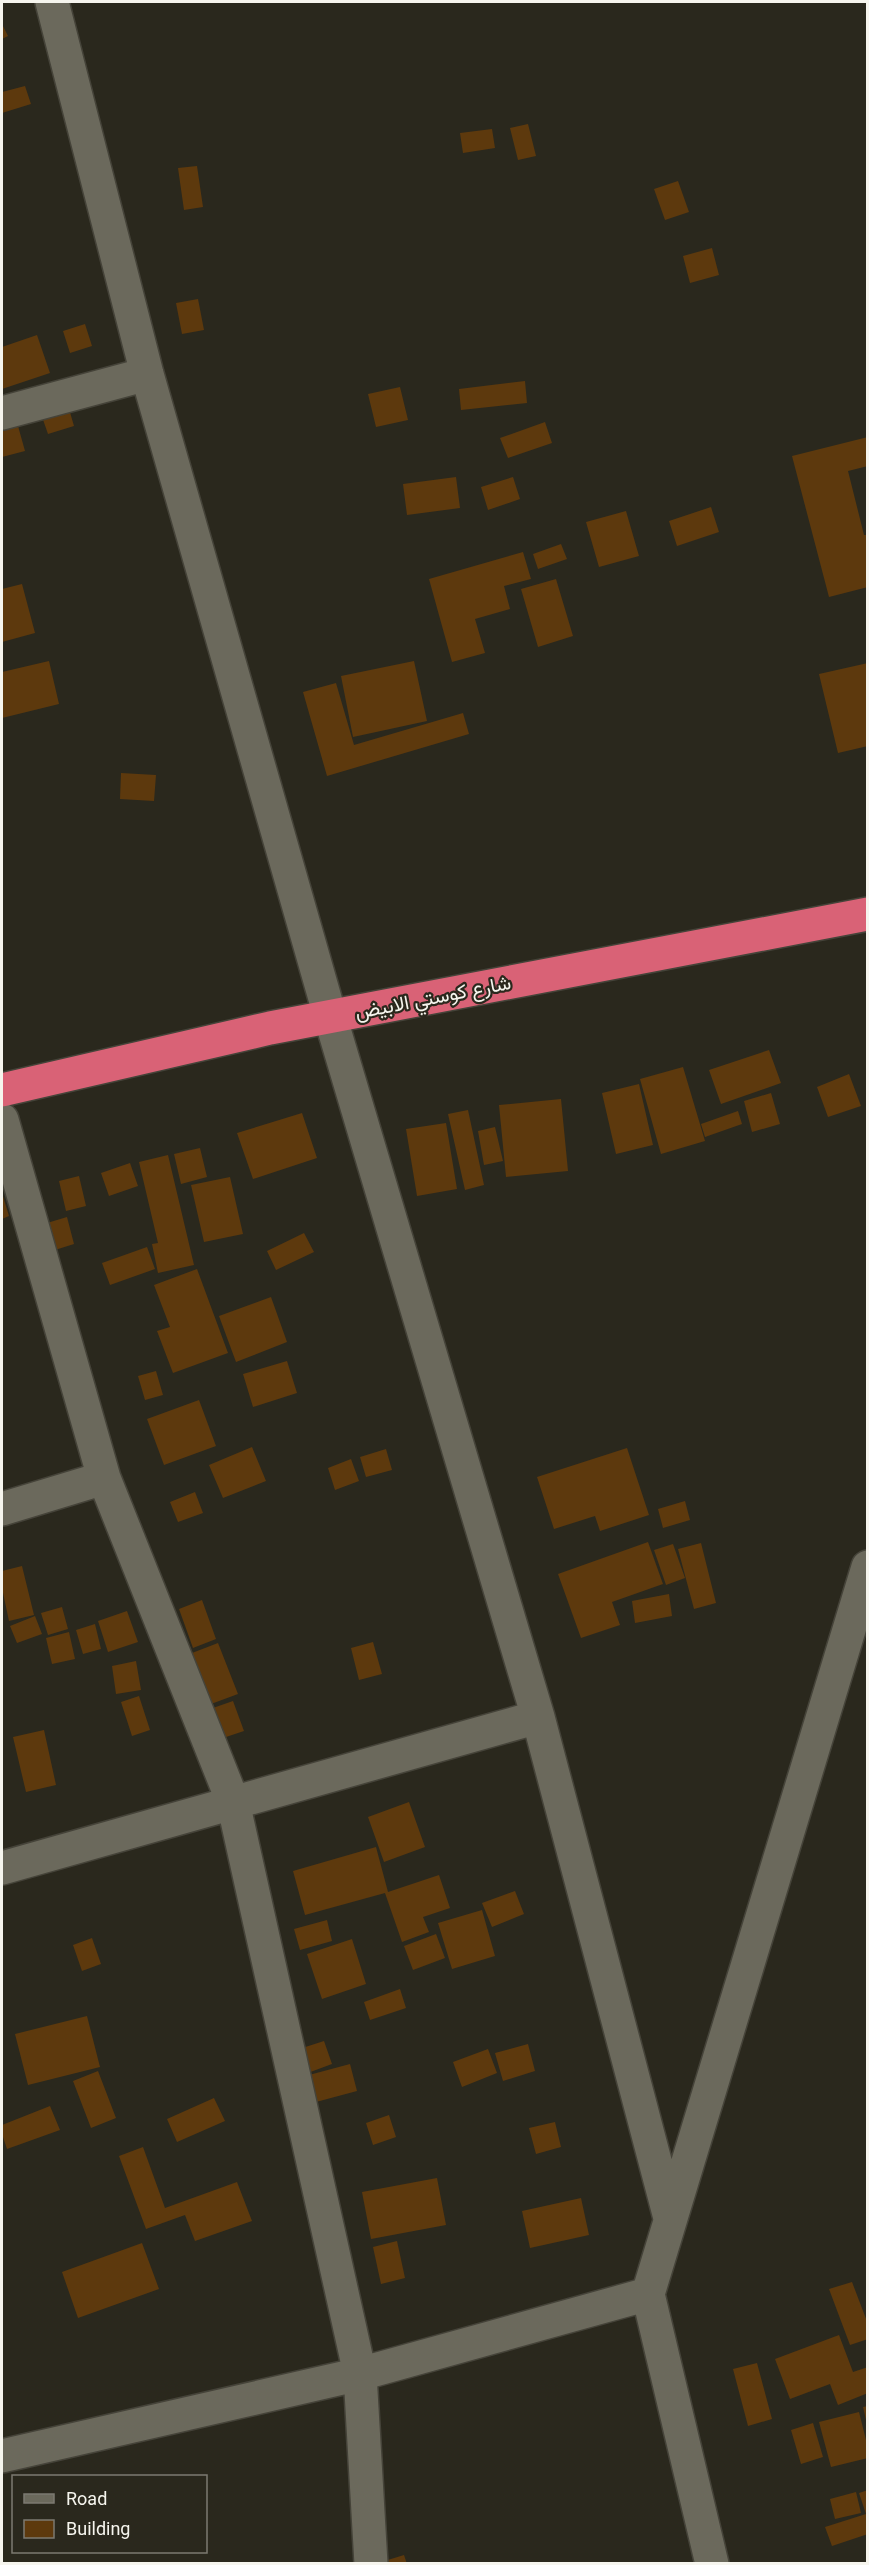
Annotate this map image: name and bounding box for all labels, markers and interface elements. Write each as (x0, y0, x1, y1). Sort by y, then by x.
street label: شارع كوستي الابيض (353, 970, 514, 1029)
legend (12, 2475, 207, 2553)
text: Road (66, 2488, 107, 2509)
text: Building (66, 2518, 130, 2539)

